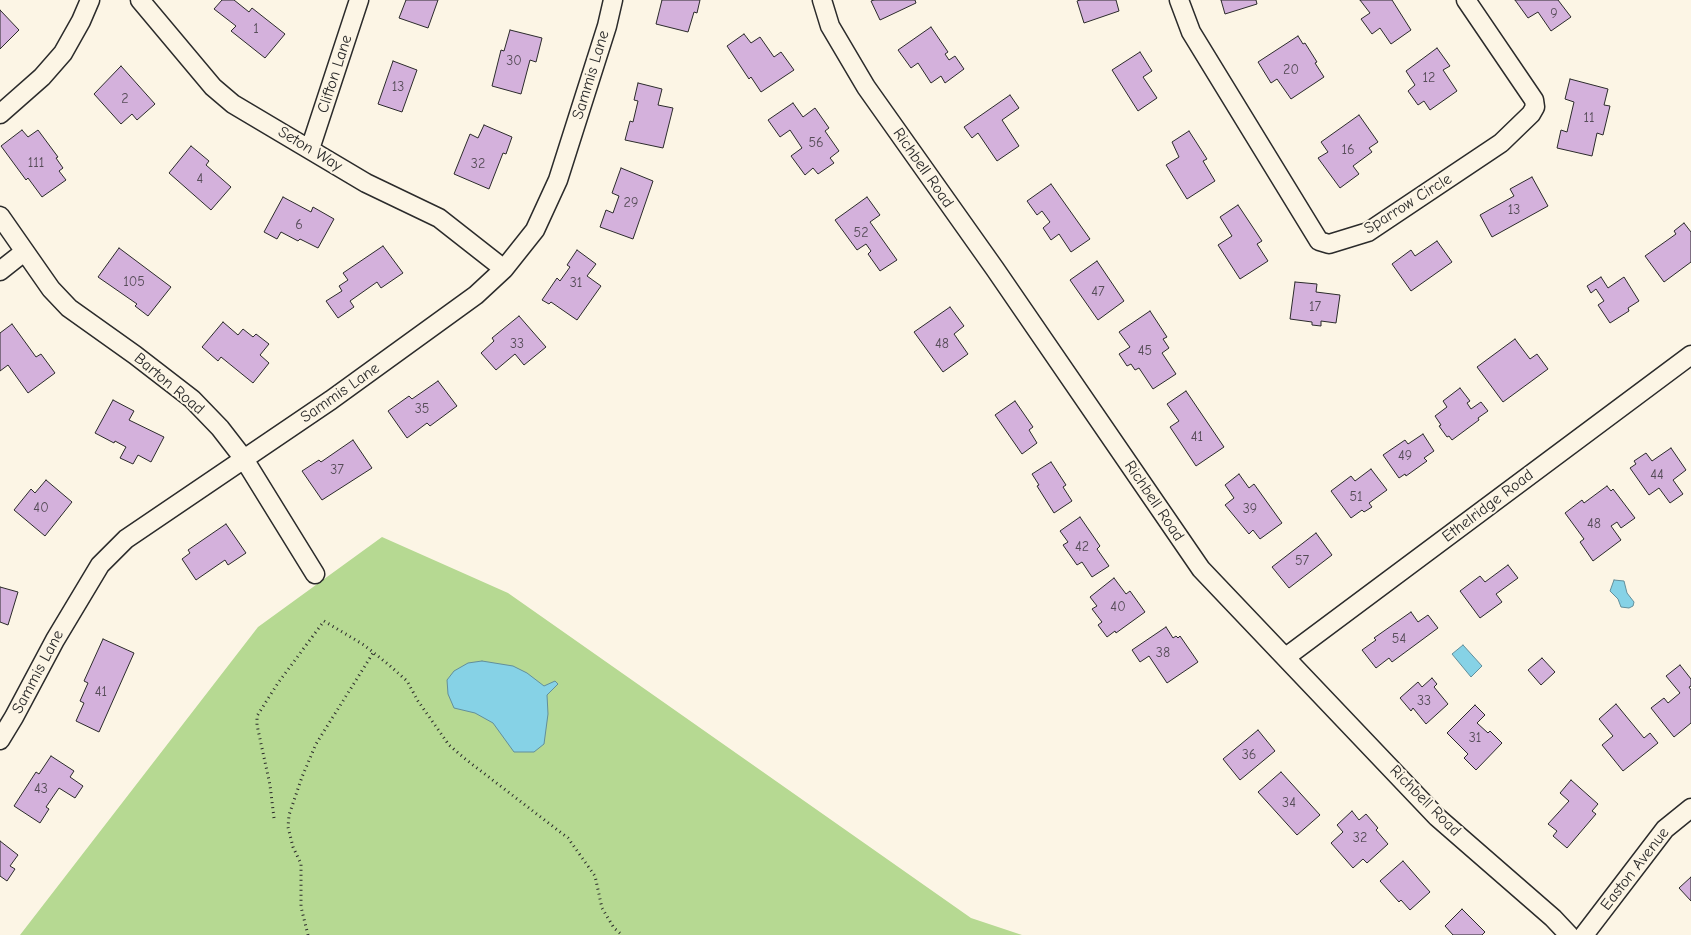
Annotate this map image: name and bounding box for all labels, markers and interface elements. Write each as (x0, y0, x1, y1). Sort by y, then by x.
house number: 9 (1550, 6, 1558, 22)
house number: 1 (253, 21, 259, 37)
street label: Sammis Lane (568, 28, 614, 122)
street label: Clifton Lane (313, 32, 357, 116)
house number: 30 (506, 53, 522, 69)
house number: 20 (1283, 62, 1299, 78)
house number: 12 (1423, 70, 1435, 86)
house number: 13 (392, 79, 404, 95)
house number: 2 (121, 91, 129, 107)
house number: 11 (1583, 110, 1595, 126)
street label: Seton Way (274, 122, 346, 176)
street label: Richbell Road (888, 124, 958, 212)
house number: 56 (808, 135, 824, 151)
house number: 16 (1341, 142, 1355, 158)
house number: 111 (28, 155, 44, 171)
house number: 32 (471, 156, 485, 172)
street label: Sparrow Circle (1361, 169, 1455, 239)
house number: 4 (197, 171, 203, 187)
house number: 29 (624, 195, 638, 211)
house number: 13 (1508, 202, 1520, 218)
house number: 6 (295, 217, 303, 233)
house number: 52 (854, 225, 868, 241)
house number: 105 (123, 274, 145, 290)
house number: 31 (570, 275, 582, 291)
house number: 47 (1091, 284, 1105, 300)
house number: 17 (1309, 299, 1321, 315)
house number: 33 (510, 336, 524, 352)
house number: 48 (935, 336, 949, 352)
house number: 45 (1138, 343, 1152, 359)
street label: Barton Road (130, 349, 208, 419)
street label: Sammis Lane (297, 359, 383, 427)
house number: 35 (415, 401, 429, 417)
house number: 41 (1191, 429, 1203, 445)
house number: 49 (1398, 448, 1412, 464)
street label: Richbell Road (1120, 457, 1188, 545)
house number: 37 (330, 462, 344, 478)
street label: Ethelridge Road (1439, 465, 1537, 547)
house number: 44 (1650, 467, 1664, 483)
house number: 51 (1349, 489, 1363, 505)
house number: 40 (33, 500, 49, 516)
house number: 39 (1243, 501, 1257, 517)
house number: 48 (1587, 516, 1601, 532)
house number: 42 (1075, 539, 1089, 555)
house number: 57 (1295, 553, 1309, 569)
house number: 40 (1110, 599, 1126, 615)
street label: Sammis Lane (8, 627, 68, 717)
house number: 54 (1392, 631, 1406, 647)
house number: 38 (1156, 645, 1170, 661)
house number: 41 (95, 684, 107, 700)
house number: 33 (1417, 693, 1431, 709)
house number: 31 (1469, 730, 1481, 746)
house number: 36 (1242, 747, 1256, 763)
street label: Richbell Road (1385, 761, 1465, 841)
house number: 43 (34, 781, 48, 797)
house number: 34 (1282, 795, 1296, 811)
street label: Easton Avenue (1597, 824, 1673, 914)
house number: 32 (1353, 830, 1367, 846)

